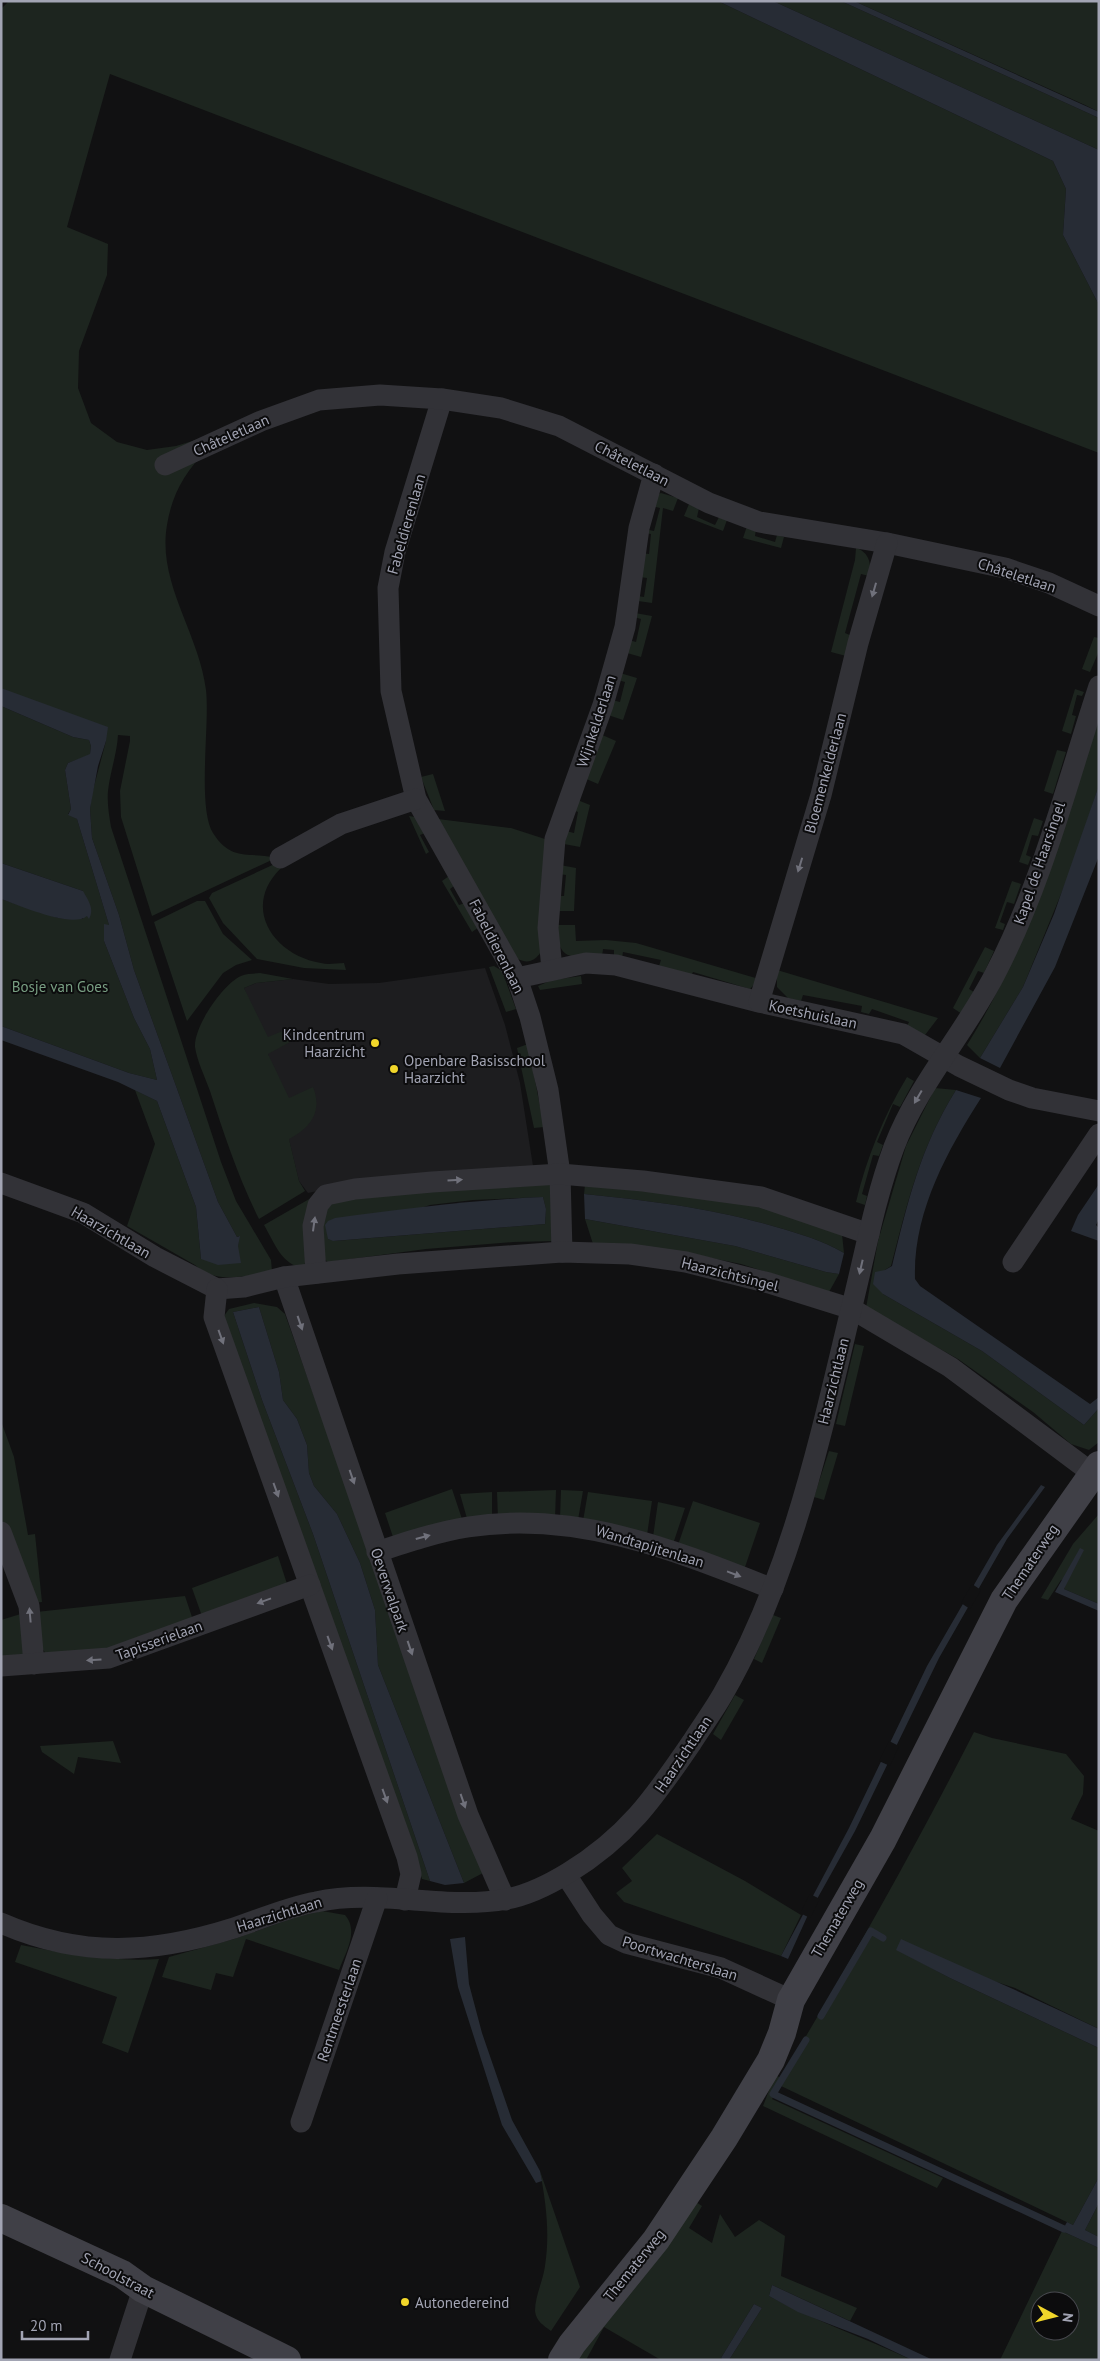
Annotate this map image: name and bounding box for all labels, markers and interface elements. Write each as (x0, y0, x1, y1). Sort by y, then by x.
street label: Châteletlaan (190, 410, 272, 460)
street label: Châteletlaan (591, 436, 673, 490)
street label: Fabeldierenlaan (383, 472, 429, 576)
street label: Châteletlaan (975, 553, 1059, 597)
one-way arrow (869, 582, 877, 597)
street label: Wijnkelderlaan (572, 672, 620, 770)
street label: Bloemenkelderlaan (800, 711, 850, 835)
street label: Kapel de Haarsingel (1009, 799, 1069, 927)
one-way arrow (795, 857, 803, 872)
street label: Fabeldierenlaan (465, 896, 529, 996)
park label: Bosje van Goes (12, 977, 108, 996)
street label: Koetshuislaan (767, 995, 859, 1033)
place label: Kindcentrum Haarzicht (283, 1025, 365, 1061)
marker: Kindcentrum Haarzicht (369, 1037, 381, 1049)
place label: Openbare Basisschool Haarzicht (404, 1051, 546, 1087)
marker: Openbare Basisschool Haarzicht (388, 1063, 400, 1075)
one-way arrow (914, 1091, 923, 1104)
one-way arrow (447, 1176, 463, 1184)
street label: Haarzichtlaan (68, 1202, 154, 1262)
one-way arrow (310, 1216, 318, 1232)
street label: Haarzichtsingel (679, 1253, 781, 1295)
one-way arrow (857, 1260, 865, 1275)
one-way arrow (297, 1316, 304, 1331)
one-way arrow (218, 1329, 225, 1344)
street label: Haarzichtlaan (813, 1336, 853, 1426)
one-way arrow (349, 1470, 356, 1485)
one-way arrow (273, 1482, 280, 1497)
street label: Wandtapijtenlaan (593, 1520, 707, 1572)
street label: Thematerweg (998, 1520, 1062, 1604)
one-way arrow (416, 1533, 431, 1541)
street label: Oeverwalpark (367, 1545, 414, 1635)
one-way arrow (727, 1571, 742, 1578)
one-way arrow (256, 1597, 271, 1605)
one-way arrow (26, 1607, 34, 1623)
street label: Tapisserielaan (113, 1616, 205, 1664)
one-way arrow (326, 1636, 334, 1651)
one-way arrow (406, 1641, 414, 1656)
one-way arrow (86, 1656, 102, 1664)
street label: Haarzichtlaan (650, 1712, 716, 1796)
one-way arrow (381, 1789, 389, 1804)
one-way arrow (459, 1794, 467, 1809)
street label: Thematerweg (807, 1875, 867, 1961)
street label: Haarzichtlaan (234, 1892, 324, 1936)
street label: Poortwachterslaan (620, 1931, 740, 1985)
street label: Rentmeesterlaan (312, 1956, 366, 2064)
street label: Thematerweg (599, 2225, 669, 2305)
street label: Schoolstraat (78, 2248, 158, 2302)
north arrow (1030, 2291, 1080, 2341)
place label: Autonedereind (415, 2293, 509, 2312)
marker: Autonedereind (399, 2296, 411, 2308)
scale bar (22, 2308, 89, 2340)
text: N (1058, 2312, 1077, 2323)
text: 20 m (30, 2316, 63, 2335)

